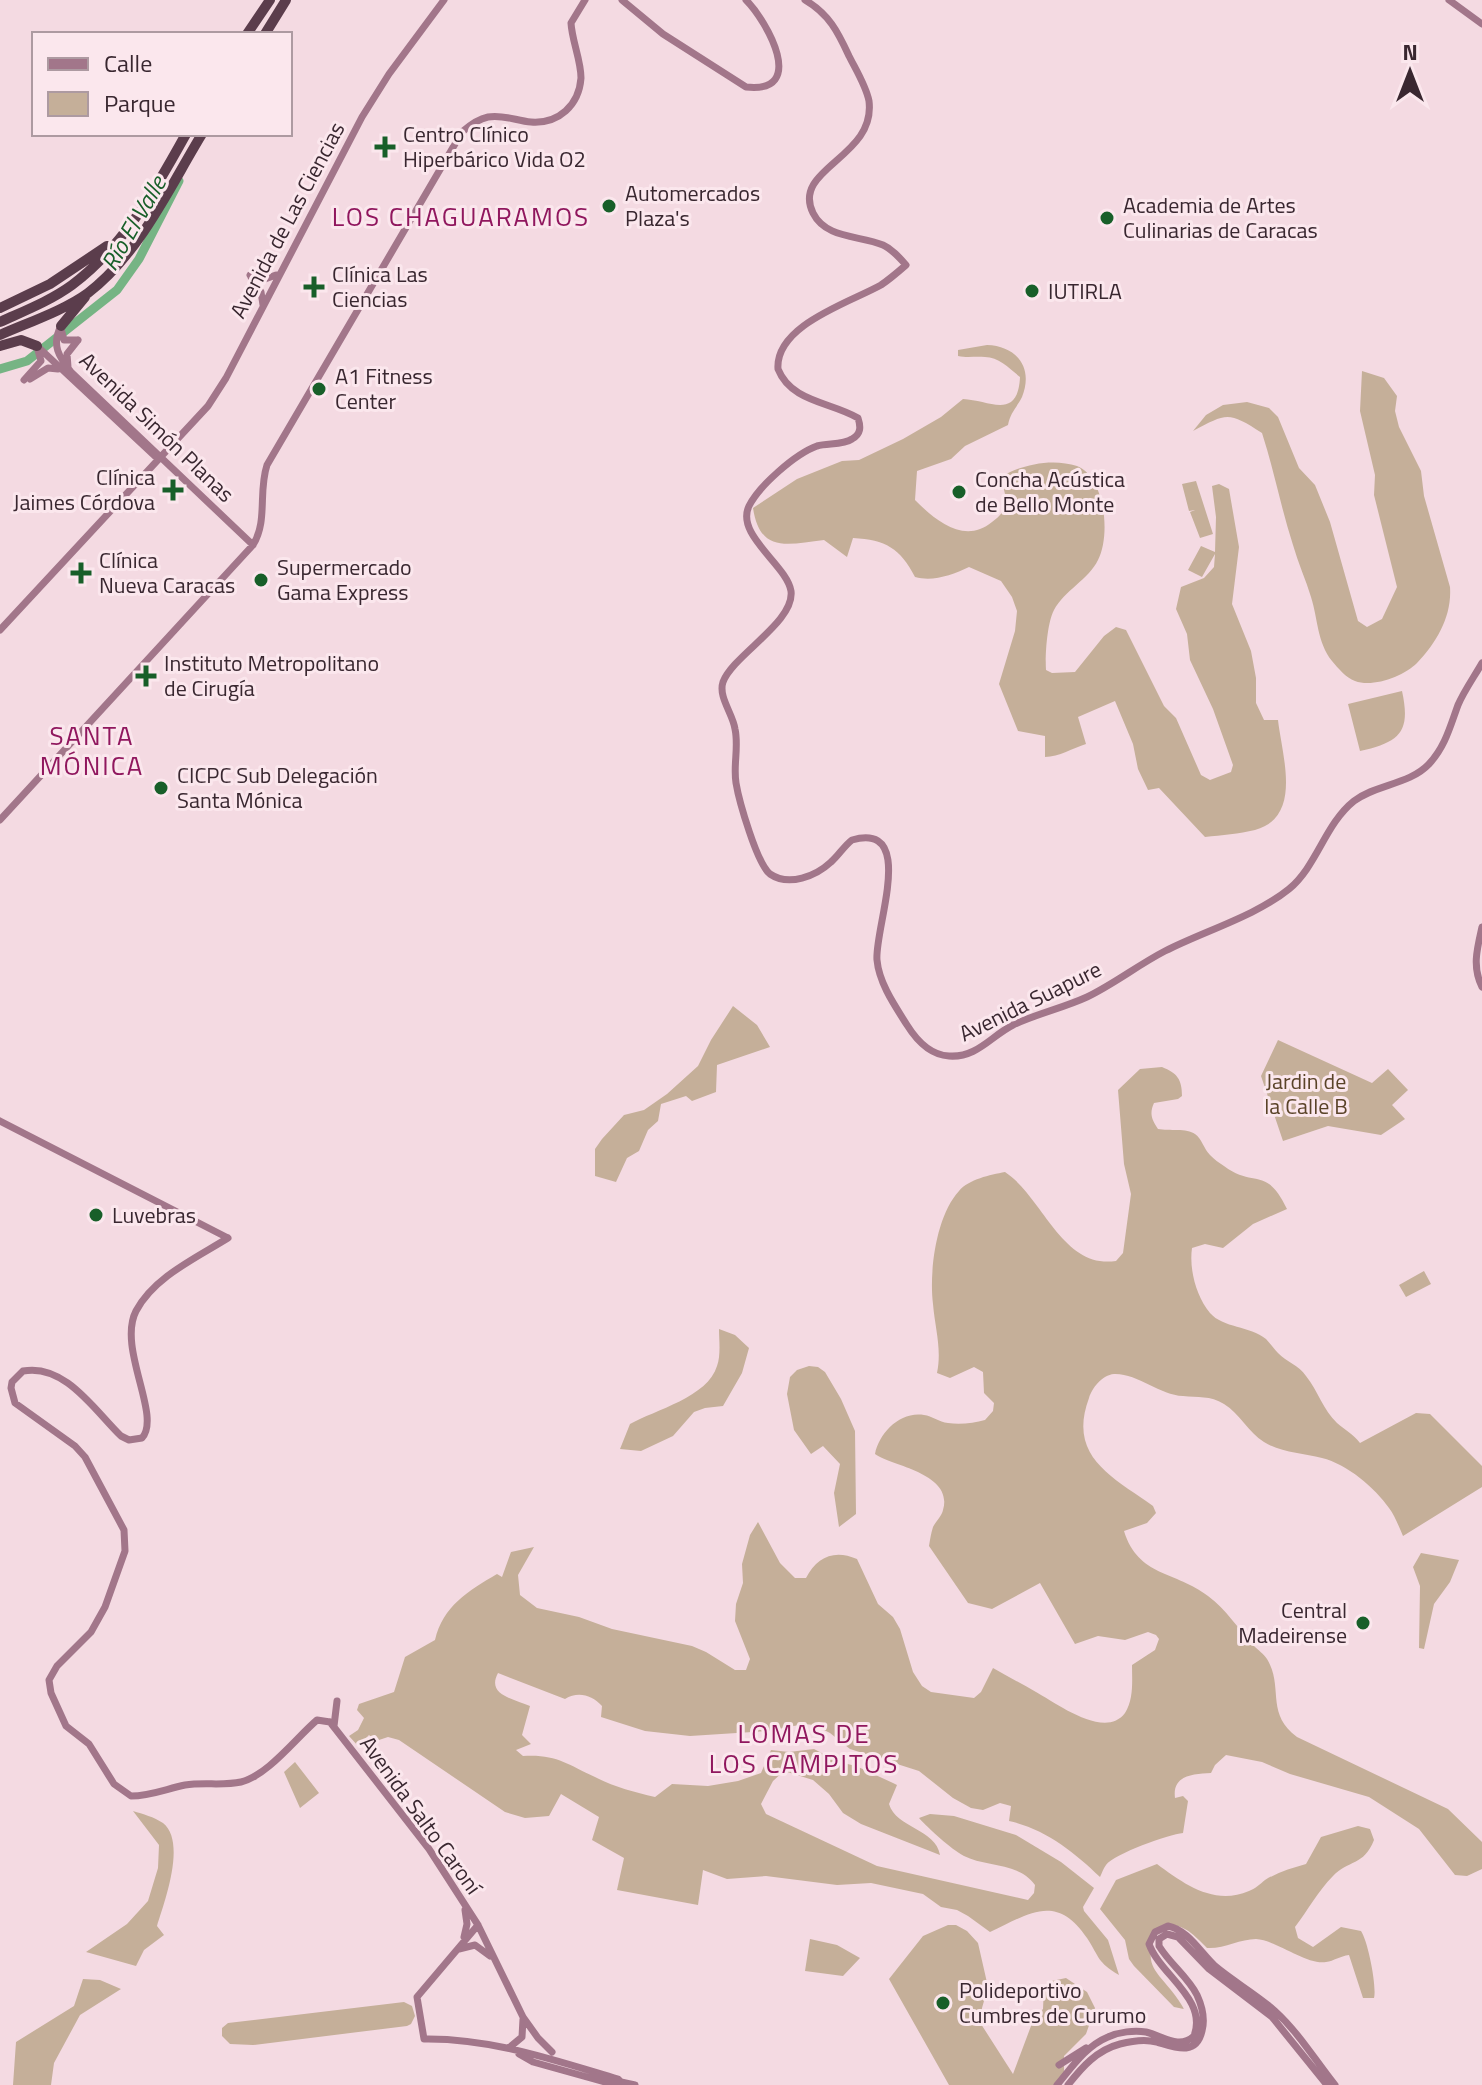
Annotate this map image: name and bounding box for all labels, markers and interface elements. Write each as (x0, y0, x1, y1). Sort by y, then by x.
legend (32, 32, 292, 136)
north arrow (1370, 32, 1450, 112)
text: N (1402, 35, 1418, 69)
text: Calle (104, 45, 152, 81)
text: Parque (104, 85, 176, 121)
street label: Avenida de Las Ciencias (221, 116, 353, 324)
place label: Centro Clínico Hiperbárico Vida O2 (403, 117, 586, 176)
marker: Centro Clínico Hiperbárico Vida O2 (374, 136, 396, 158)
water label: Río El Valle (91, 167, 176, 277)
place label: Automercados Plaza's (625, 176, 760, 235)
place label: Academia de Artes Culinarias de Caracas (1123, 188, 1318, 247)
district label: LOS CHAGUARAMOS (332, 197, 590, 236)
marker: Automercados Plaza's (600, 197, 618, 215)
marker: Academia de Artes Culinarias de Caracas (1098, 209, 1116, 227)
place label: Clínica Las Ciencias (332, 257, 428, 316)
place label: IUTIRLA (1048, 274, 1122, 308)
marker: Clínica Las Ciencias (303, 276, 325, 298)
marker: IUTIRLA (1023, 282, 1041, 300)
street label: Avenida Simón Planas (72, 344, 242, 510)
place label: A1 Fitness Center (335, 359, 433, 418)
marker: A1 Fitness Center (310, 380, 328, 398)
place label: Clínica Jaimes Córdova (13, 460, 155, 519)
place label: Concha Acústica de Bello Monte (975, 462, 1125, 521)
marker: Clínica Jaimes Córdova (162, 479, 184, 501)
marker: Concha Acústica de Bello Monte (950, 483, 968, 501)
place label: Clínica Nueva Caracas (99, 543, 235, 602)
place label: Supermercado Gama Express (277, 550, 412, 609)
marker: Clínica Nueva Caracas (70, 562, 92, 584)
marker: Supermercado Gama Express (252, 571, 270, 589)
place label: Instituto Metropolitano de Cirugía (164, 646, 379, 705)
marker: Instituto Metropolitano de Cirugía (135, 665, 157, 687)
district label: SANTA MÓNICA (40, 716, 144, 785)
place label: CICPC Sub Delegación Santa Mónica (177, 758, 378, 817)
marker: CICPC Sub Delegación Santa Mónica (152, 779, 170, 797)
street label: Avenida Suapure (953, 952, 1107, 1050)
park label: Jardin de la Calle B (1264, 1064, 1348, 1123)
place label: Luvebras (112, 1198, 196, 1232)
marker: Luvebras (87, 1206, 105, 1224)
place label: Central Madeirense (1238, 1593, 1347, 1652)
marker: Central Madeirense (1354, 1614, 1372, 1632)
district label: LOMAS DE LOS CAMPITOS (709, 1714, 899, 1783)
street label: Avenida Salto Caroní (352, 1728, 492, 1903)
place label: Polideportivo Cumbres de Curumo (959, 1973, 1146, 2032)
marker: Polideportivo Cumbres de Curumo (934, 1994, 952, 2012)

